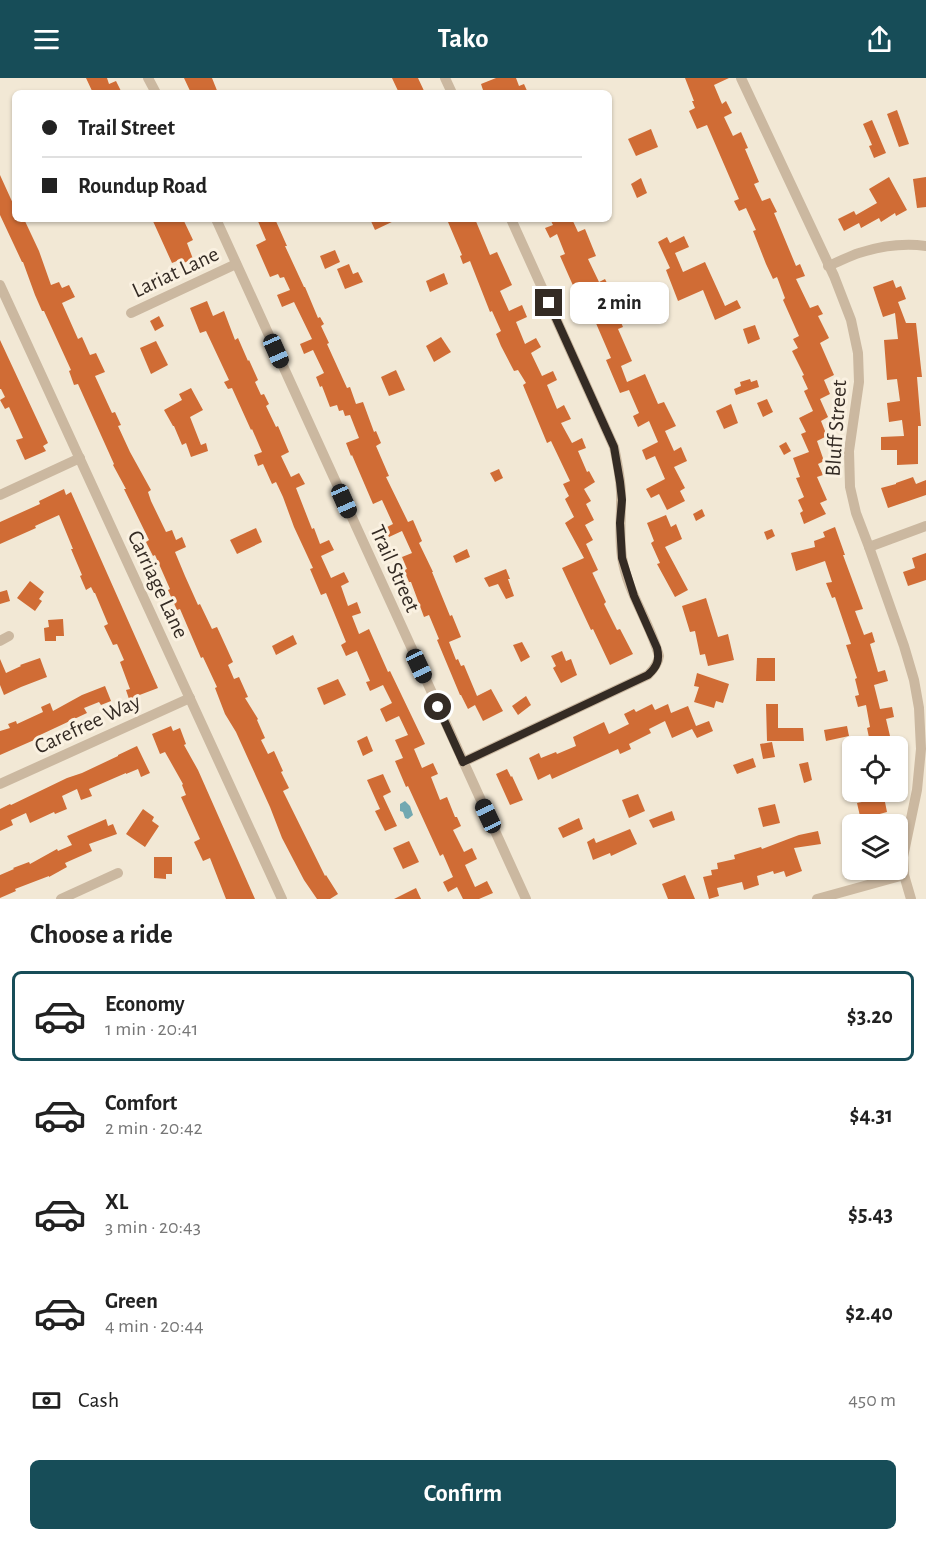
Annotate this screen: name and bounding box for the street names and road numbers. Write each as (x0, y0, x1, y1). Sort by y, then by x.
street label: Lariat Lane (129, 242, 222, 302)
street label: Bluff Street (822, 379, 850, 477)
street label: Trail Street (366, 522, 424, 615)
street label: Carriage Lane (124, 527, 193, 642)
street label: Carefree Way (31, 690, 144, 758)

